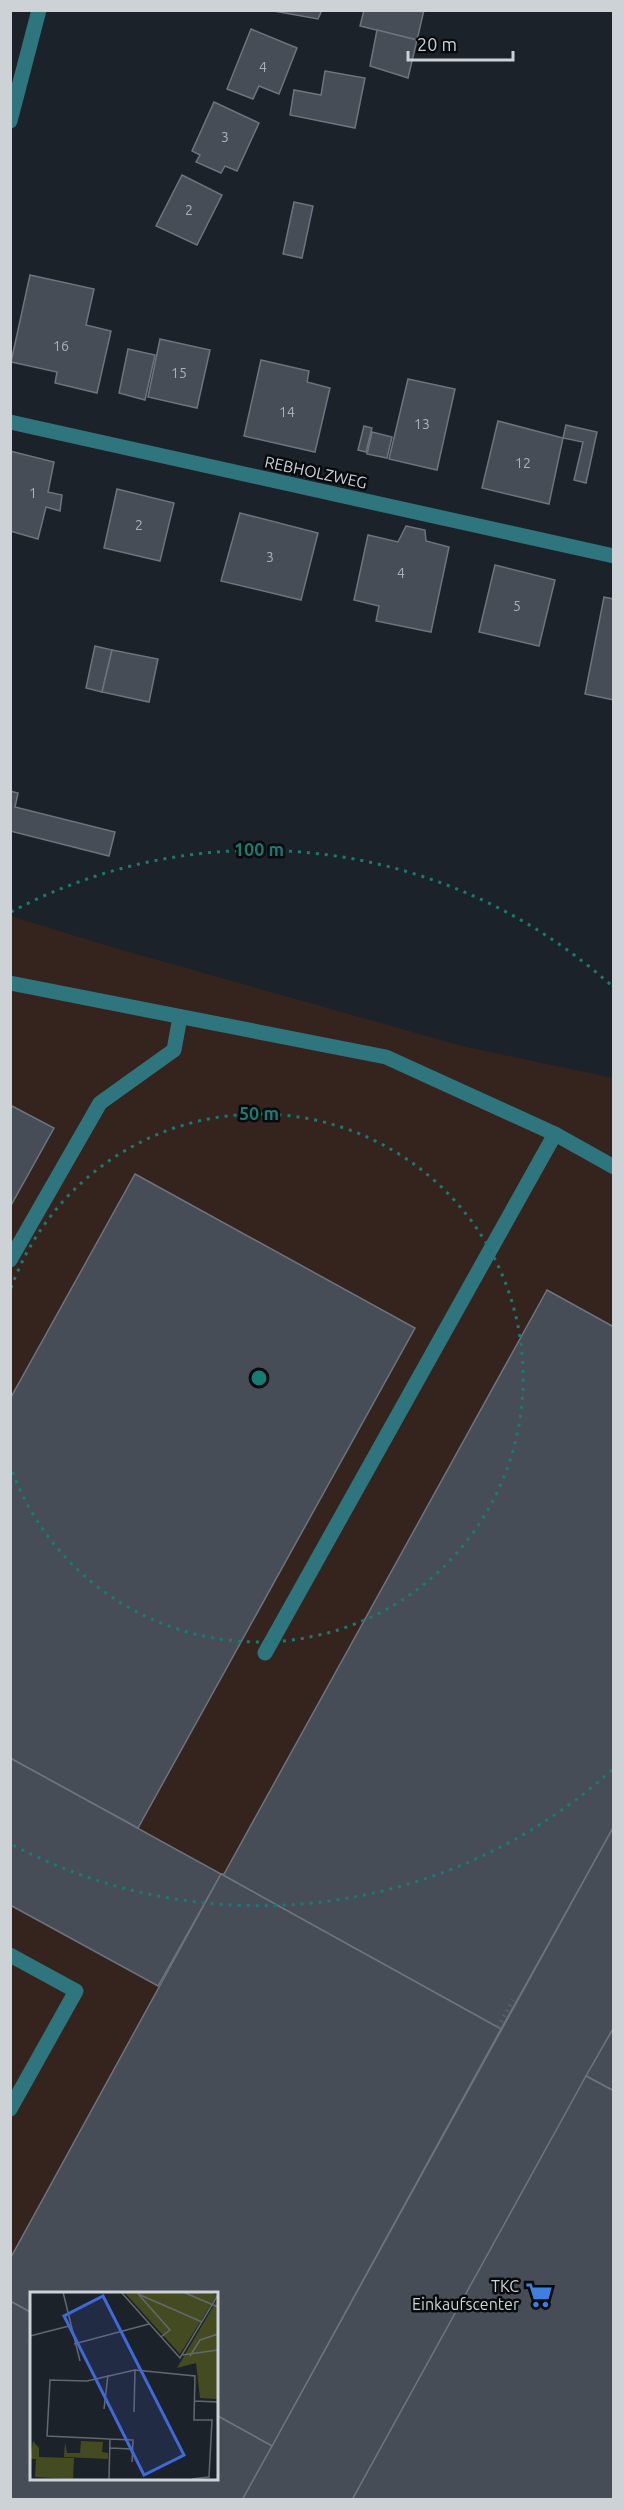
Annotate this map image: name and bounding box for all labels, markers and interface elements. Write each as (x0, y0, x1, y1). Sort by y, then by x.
scale bar (408, 24, 513, 62)
text: 20 m (417, 34, 457, 54)
house number: 4 (259, 59, 267, 75)
house number: 3 (221, 129, 229, 145)
house number: 2 (185, 202, 193, 218)
house number: 16 (53, 338, 69, 354)
house number: 15 (171, 365, 187, 381)
house number: 14 (279, 404, 295, 420)
house number: 13 (414, 416, 430, 432)
street label: REBHOLZWEG (263, 452, 369, 492)
house number: 12 (515, 455, 531, 471)
house number: 1 (29, 485, 37, 501)
house number: 2 (135, 517, 143, 533)
house number: 3 (266, 549, 274, 565)
house number: 4 (397, 565, 405, 581)
house number: 5 (513, 598, 521, 614)
text: 100 m (234, 839, 284, 859)
text: 50 m (239, 1103, 279, 1123)
centre of rings (249, 1368, 269, 1388)
place label: TKC Einkaufscenter (412, 2277, 519, 2313)
supermarket icon: TKC Einkaufscenter (524, 2280, 554, 2310)
inset map (30, 2292, 218, 2480)

